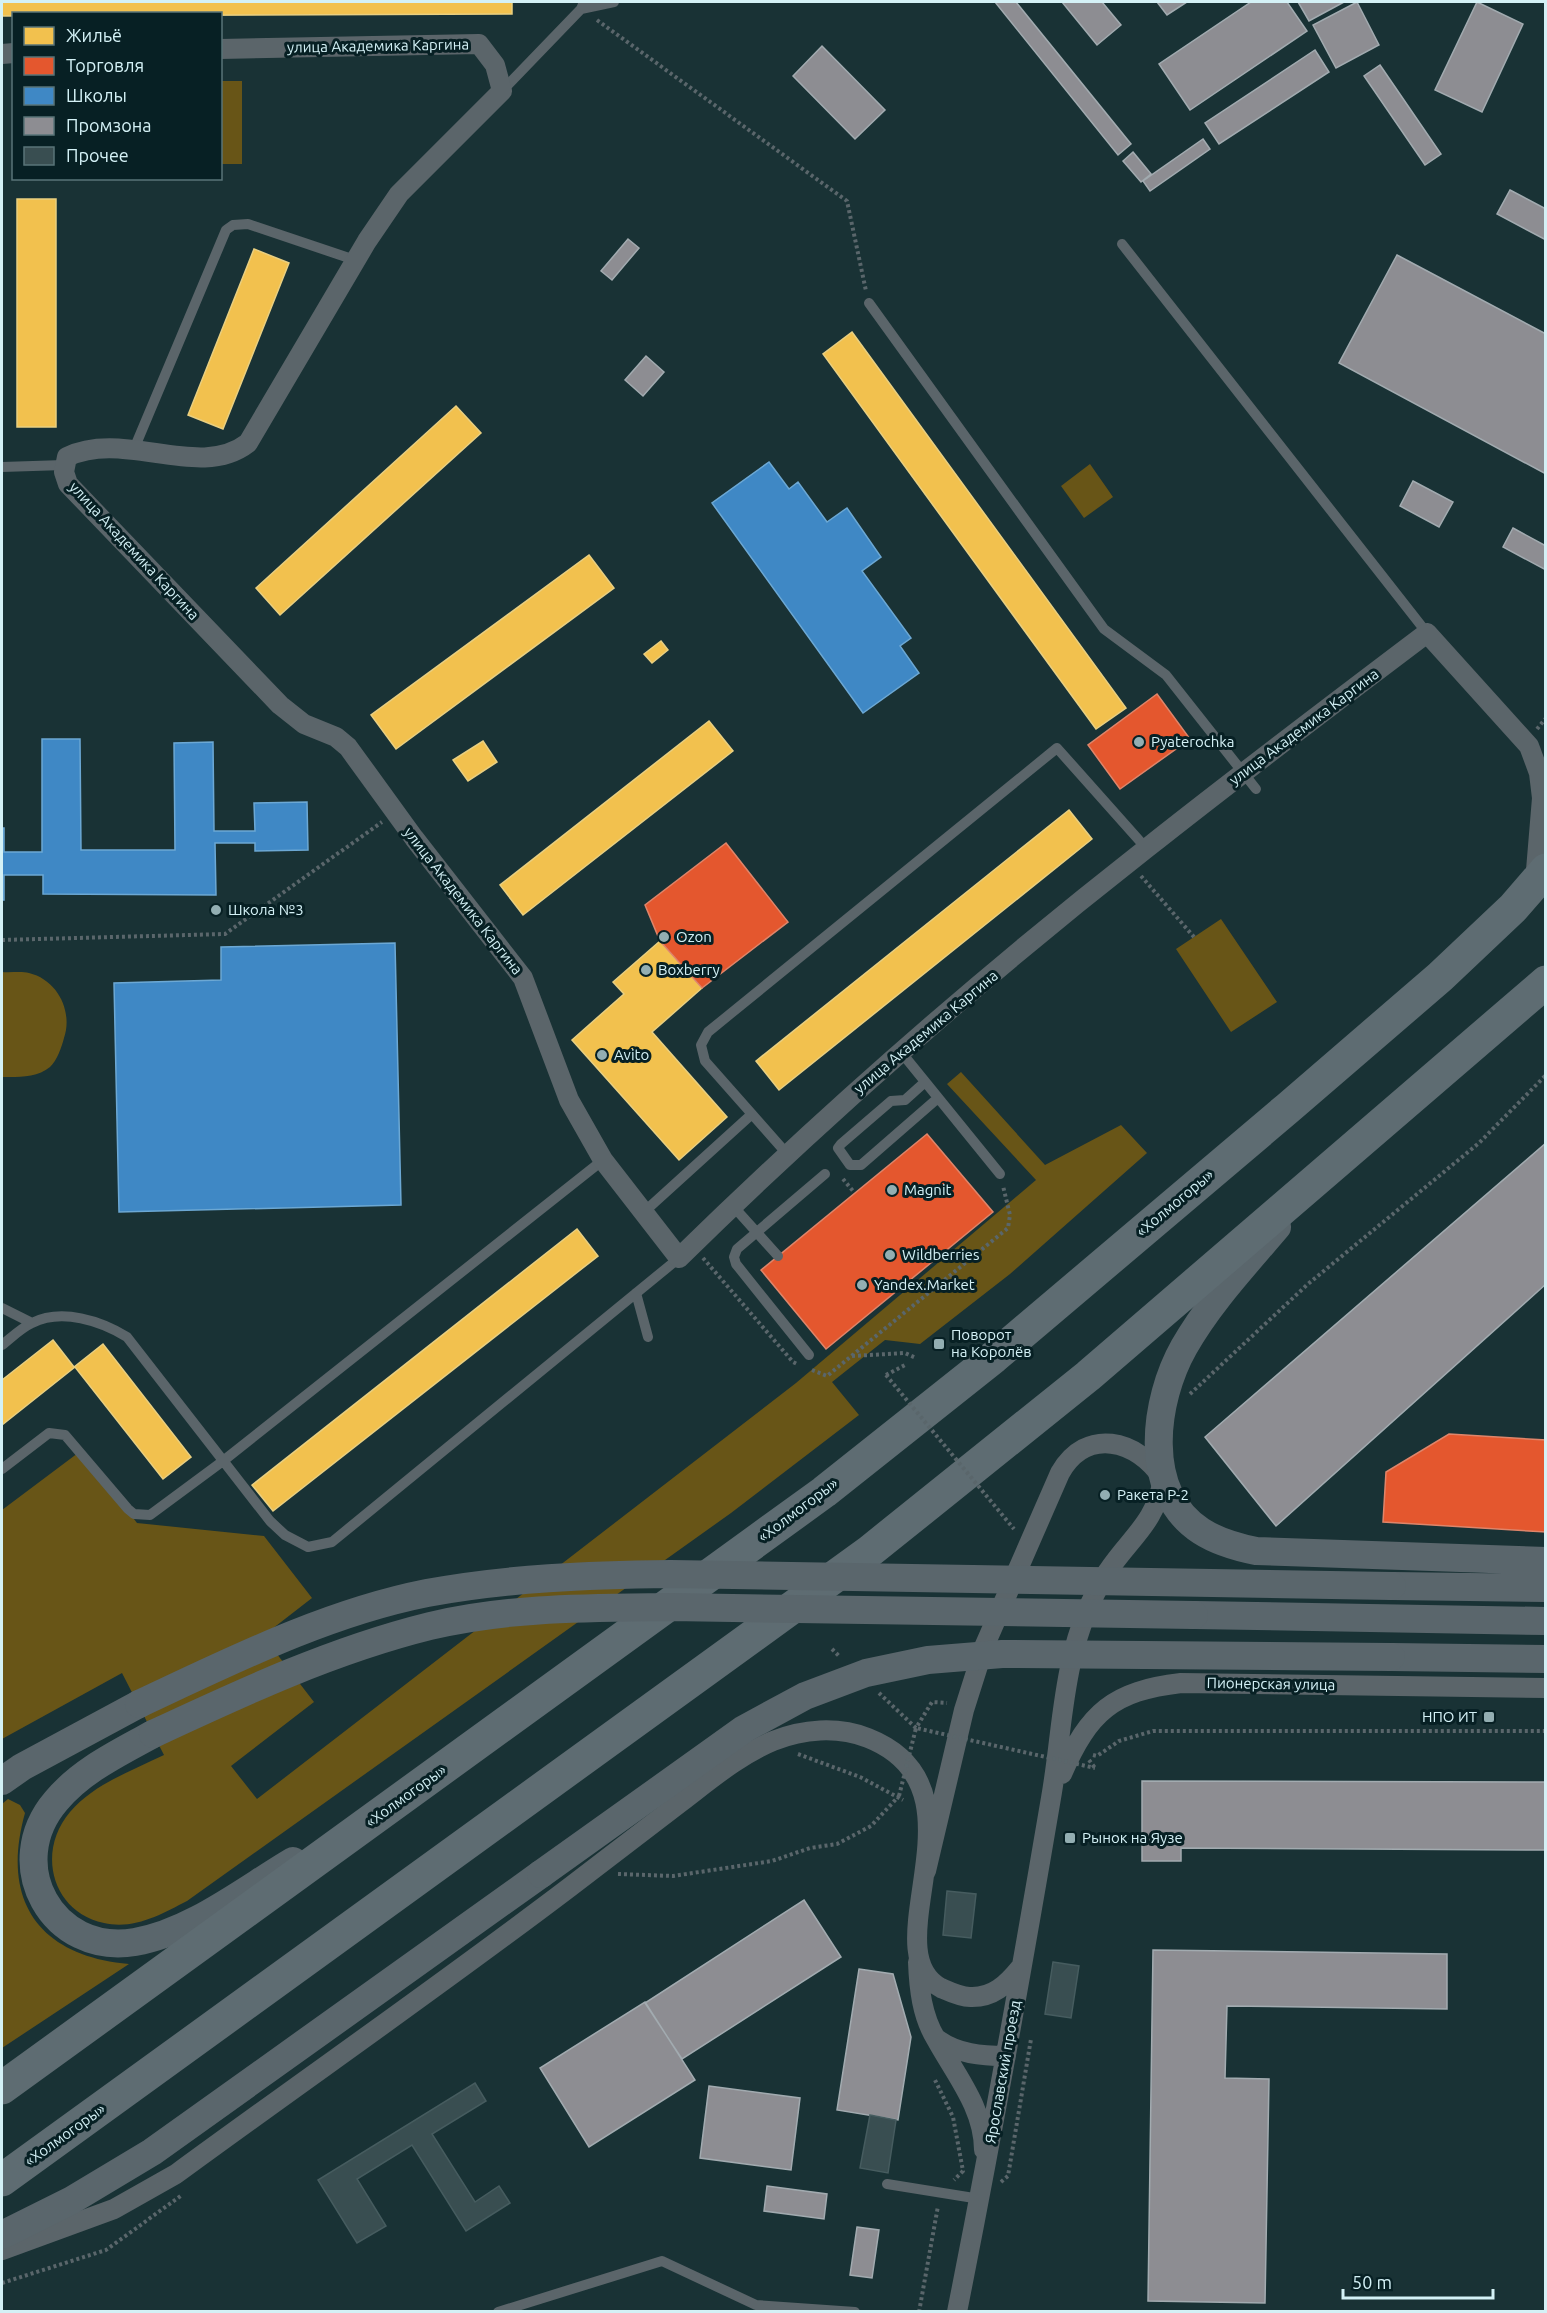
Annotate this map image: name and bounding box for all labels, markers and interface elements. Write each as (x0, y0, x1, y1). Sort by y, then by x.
legend (12, 12, 222, 180)
text: Жильё (66, 25, 122, 45)
street label: улица Академика Каргина (287, 35, 469, 56)
text: Торговля (66, 55, 144, 75)
text: Школы (66, 85, 127, 105)
text: Промзона (66, 115, 151, 135)
text: Прочее (66, 145, 129, 165)
street label: улица Академика Каргина (66, 478, 203, 623)
street label: улица Академика Каргина (1226, 665, 1382, 788)
place label: Pyaterochka (1151, 733, 1234, 750)
marker: Pyaterochka (1132, 735, 1146, 749)
street label: улица Академика Каргина (401, 824, 526, 978)
place label: Школа №3 (228, 901, 304, 918)
marker: Школа №3 (209, 903, 223, 917)
place label: Ozon (676, 928, 712, 945)
marker: Ozon (657, 930, 671, 944)
place label: Boxberry (658, 961, 720, 978)
marker: Boxberry (639, 963, 653, 977)
street label: улица Академика Каргина (850, 966, 1001, 1097)
place label: Avito (614, 1046, 649, 1063)
marker: Avito (595, 1048, 609, 1062)
street label: «Холмогоры» (1133, 1166, 1217, 1240)
place label: Magnit (904, 1181, 952, 1198)
marker: Magnit (885, 1183, 899, 1197)
place label: Wildberries (902, 1246, 979, 1263)
marker: Wildberries (883, 1248, 897, 1262)
place label: Yandex.Market (874, 1276, 975, 1293)
marker: Yandex.Market (855, 1278, 869, 1292)
place label: Поворот на Королёв (951, 1326, 1032, 1360)
marker: Поворот на Королёв (932, 1337, 946, 1351)
street label: «Холмогоры» (755, 1474, 841, 1545)
place label: Ракета Р-2 (1117, 1486, 1189, 1503)
marker: Ракета Р-2 (1098, 1488, 1112, 1502)
street label: Пионерская улица (1206, 1674, 1336, 1693)
place label: НПО ИТ (1422, 1708, 1478, 1725)
marker: НПО ИТ (1482, 1710, 1496, 1724)
street label: «Холмогоры» (362, 1761, 449, 1830)
place label: Рынок на Яузе (1082, 1829, 1183, 1846)
marker: Рынок на Яузе (1063, 1831, 1077, 1845)
street label: Ярославский проезд (982, 1999, 1024, 2145)
street label: «Холмогоры» (21, 2100, 108, 2169)
scale bar (1343, 2262, 1493, 2300)
text: 50 m (1352, 2272, 1392, 2292)

